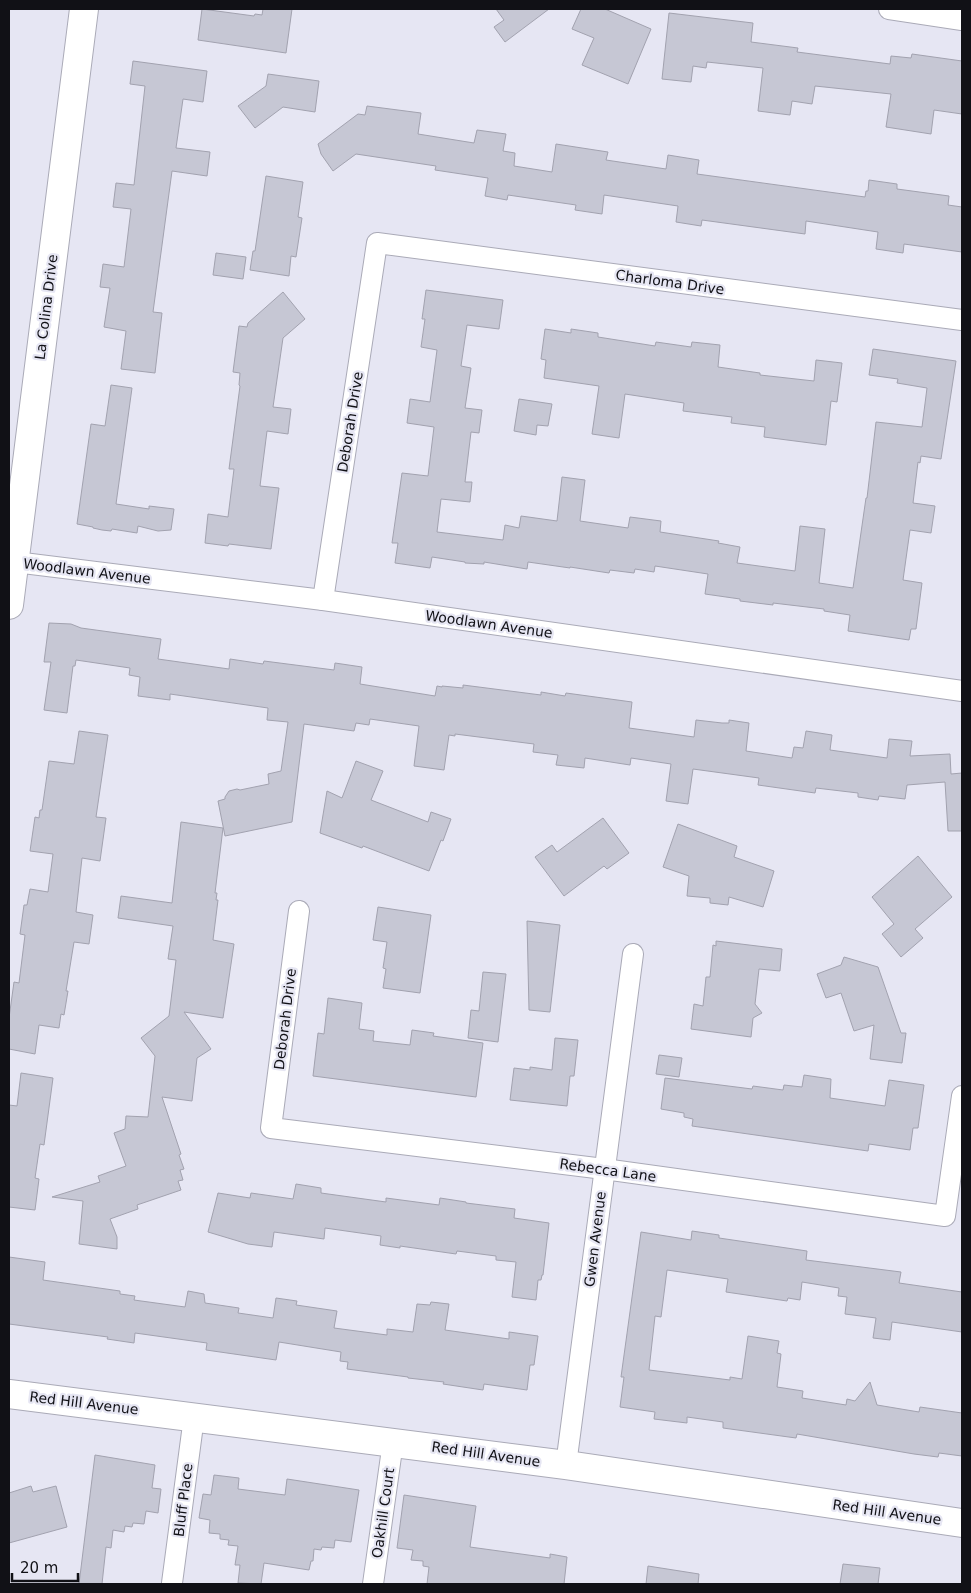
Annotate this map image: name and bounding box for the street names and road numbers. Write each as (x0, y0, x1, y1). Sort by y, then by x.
street label: La Colina Drive (32, 253, 60, 361)
street label: Charloma Drive (615, 266, 725, 298)
street label: Deborah Drive (334, 370, 366, 474)
street label: Woodlawn Avenue (22, 555, 152, 587)
street label: Woodlawn Avenue (424, 607, 554, 641)
street label: Deborah Drive (271, 967, 299, 1071)
street label: Rebecca Lane (559, 1155, 657, 1185)
street label: Gwen Avenue (581, 1190, 609, 1288)
street label: Red Hill Avenue (29, 1388, 139, 1418)
street label: Red Hill Avenue (431, 1438, 541, 1470)
street label: Bluff Place (171, 1462, 195, 1538)
street label: Oakhill Court (369, 1466, 397, 1559)
street label: Red Hill Avenue (832, 1496, 942, 1528)

